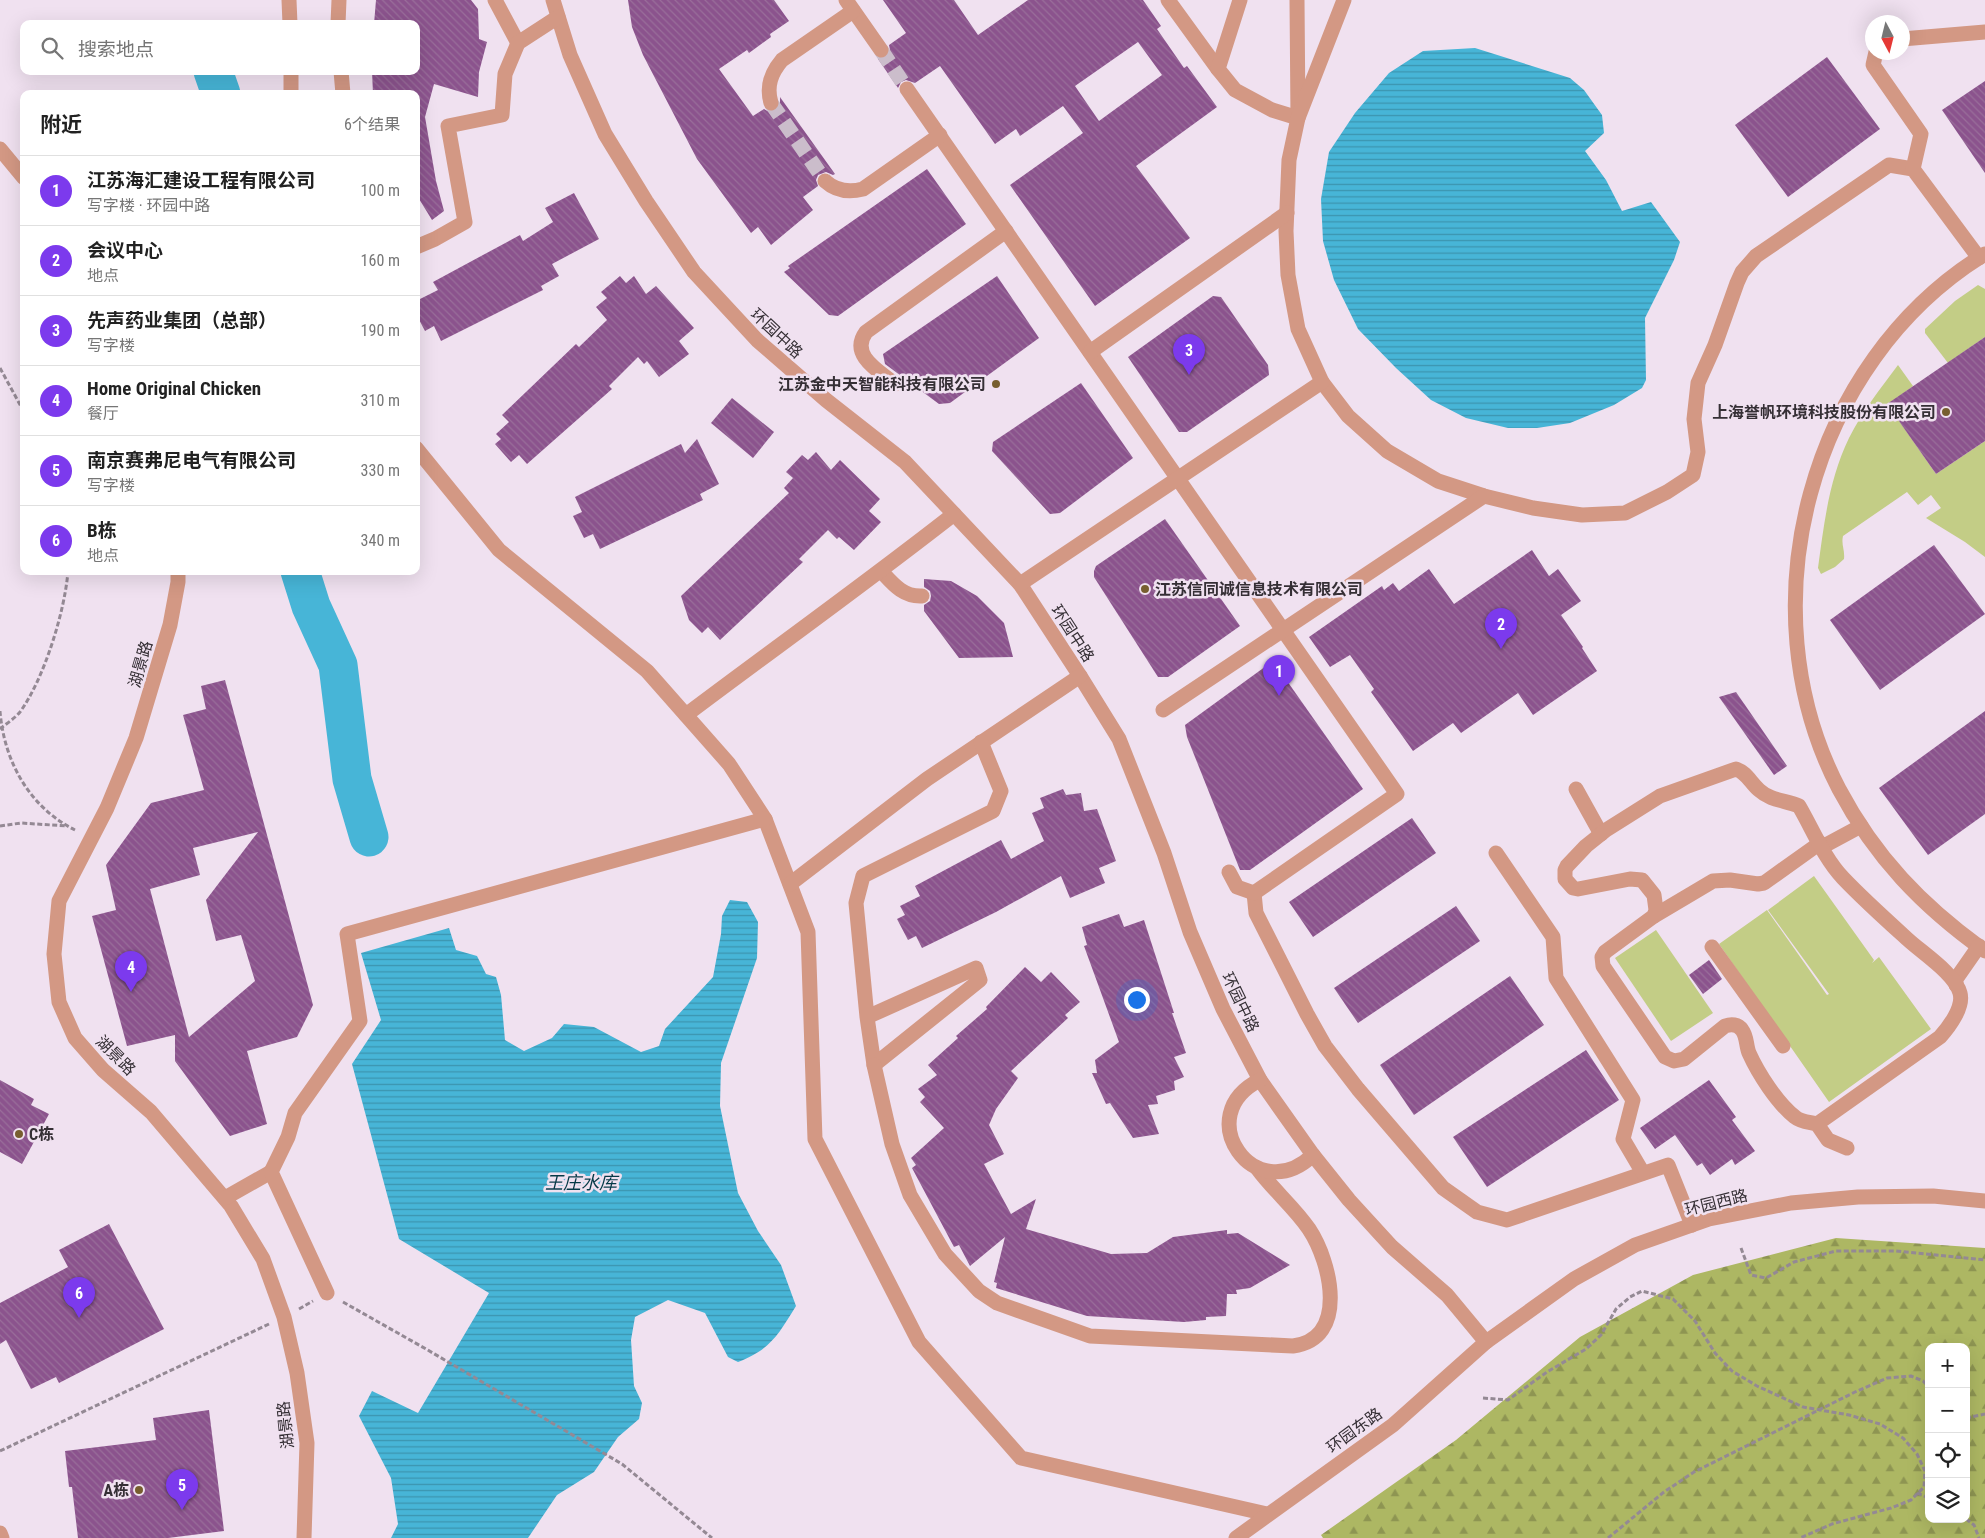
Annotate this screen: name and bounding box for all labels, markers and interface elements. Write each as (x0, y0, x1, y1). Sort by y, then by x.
north arrow (1865, 15, 1910, 60)
search box (20, 20, 420, 75)
icon: search (38, 34, 66, 62)
text: 搜索地点 (78, 38, 154, 61)
text: 附近 (40, 113, 82, 137)
text: 6个结果 (344, 115, 400, 134)
text: 江苏海汇建设工程有限公司 (87, 169, 315, 192)
text: 1 (52, 181, 60, 200)
text: 100 m (361, 181, 400, 200)
text: 写字楼 · 环园中路 (87, 196, 210, 215)
text: 会议中心 (87, 239, 163, 262)
text: 2 (52, 251, 60, 270)
text: 160 m (361, 251, 400, 270)
text: 地点 (87, 266, 119, 285)
street label: 环园中路 (747, 305, 807, 362)
text: 先声药业集团（总部） (87, 309, 277, 332)
text: 3 (52, 321, 60, 340)
text: 190 m (361, 321, 400, 340)
pin: 3 (1173, 334, 1205, 375)
text: 写字楼 (87, 336, 135, 355)
place label: 江苏金中天智能科技有限公司 (778, 375, 986, 394)
text: Home Original Chicken (87, 377, 261, 400)
marker: 江苏金中天智能科技有限公司 (990, 378, 1002, 390)
text: 4 (52, 391, 60, 410)
text: 310 m (361, 391, 400, 410)
place label: 上海誉帆环境科技股份有限公司 (1712, 403, 1936, 422)
text: 餐厅 (87, 404, 119, 423)
marker: 上海誉帆环境科技股份有限公司 (1940, 406, 1952, 418)
text: 南京赛弗尼电气有限公司 (87, 449, 296, 472)
text: 5 (52, 461, 60, 480)
text: 330 m (361, 461, 400, 480)
text: 写字楼 (87, 476, 135, 495)
text: B栋 (87, 519, 117, 542)
text: 6 (52, 531, 60, 550)
text: 340 m (361, 531, 400, 550)
text: 地点 (87, 546, 119, 565)
place label: 江苏信同诚信息技术有限公司 (1155, 580, 1363, 599)
marker: 江苏信同诚信息技术有限公司 (1139, 583, 1151, 595)
street label: 环园中路 (1047, 601, 1098, 665)
pin: 2 (1485, 608, 1517, 649)
street label: 湖景路 (125, 638, 156, 690)
pin: 1 (1263, 655, 1295, 696)
pin: 4 (115, 951, 147, 992)
street label: 环园中路 (1218, 969, 1263, 1035)
your location (1124, 987, 1150, 1013)
street label: 湖景路 (92, 1032, 139, 1079)
place label: C栋 (29, 1125, 54, 1144)
marker: C栋 (13, 1128, 25, 1140)
water label: 王庄水库 (545, 1172, 620, 1193)
street label: 环园西路 (1683, 1186, 1749, 1219)
pin: 6 (63, 1277, 95, 1318)
map controls (1925, 1343, 1970, 1523)
button: + (1925, 1343, 1970, 1388)
button: − (1925, 1388, 1970, 1433)
street label: 湖景路 (274, 1400, 297, 1450)
street label: 环园东路 (1323, 1404, 1386, 1457)
button: locate (1925, 1433, 1970, 1478)
pin: 5 (166, 1469, 198, 1510)
button: layers (1925, 1478, 1970, 1523)
place label: A栋 (103, 1481, 129, 1500)
marker: A栋 (133, 1484, 145, 1496)

